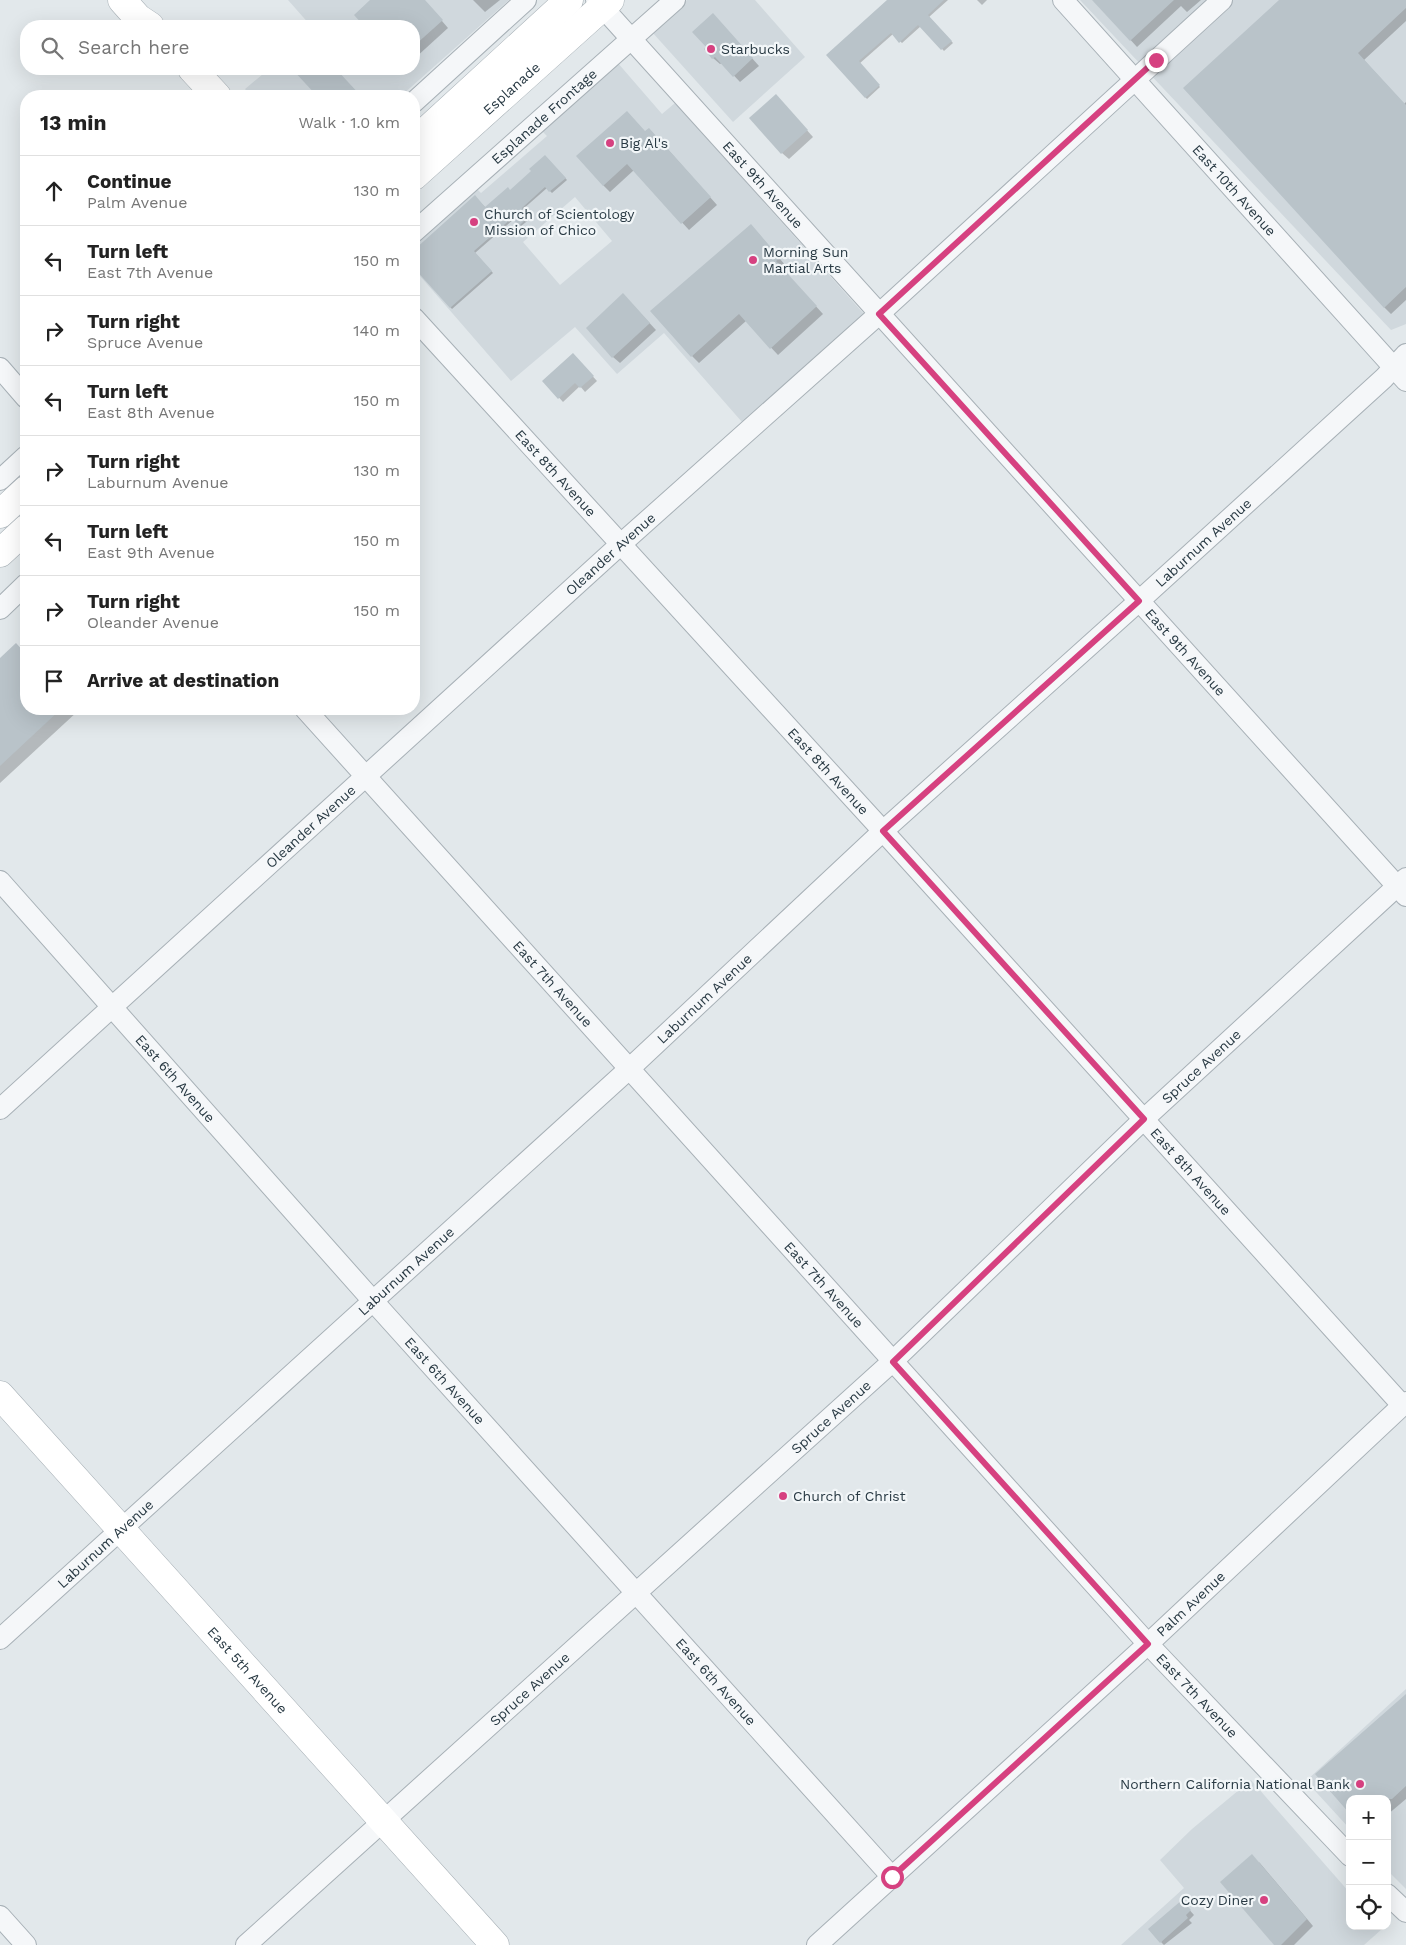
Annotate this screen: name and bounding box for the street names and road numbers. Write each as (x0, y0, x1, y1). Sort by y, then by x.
street label: Esplanade (480, 59, 543, 118)
street label: Esplanade Frontage (488, 65, 600, 167)
street label: East 9th Avenue (720, 138, 806, 232)
street label: East 10th Avenue (1189, 141, 1279, 239)
street label: East 8th Avenue (512, 426, 599, 520)
street label: Laburnum Avenue (1152, 495, 1254, 590)
street label: Oleander Avenue (562, 509, 659, 599)
street label: East 9th Avenue (1142, 605, 1229, 699)
street label: East 8th Avenue (785, 724, 872, 818)
street label: Oleander Avenue (263, 782, 359, 871)
street label: East 7th Avenue (510, 937, 596, 1030)
street label: Laburnum Avenue (654, 950, 755, 1047)
street label: Spruce Avenue (1158, 1026, 1244, 1107)
street label: East 6th Avenue (132, 1031, 218, 1125)
street label: East 8th Avenue (1147, 1125, 1234, 1218)
street label: Laburnum Avenue (355, 1224, 457, 1319)
street label: East 7th Avenue (781, 1238, 867, 1331)
street label: East 6th Avenue (401, 1334, 488, 1428)
street label: Spruce Avenue (788, 1377, 874, 1457)
street label: Laburnum Avenue (54, 1496, 156, 1591)
street label: Palm Avenue (1153, 1568, 1228, 1640)
street label: East 5th Avenue (204, 1623, 291, 1717)
street label: East 6th Avenue (673, 1635, 759, 1728)
street label: Spruce Avenue (486, 1649, 573, 1729)
street label: East 7th Avenue (1153, 1650, 1241, 1741)

